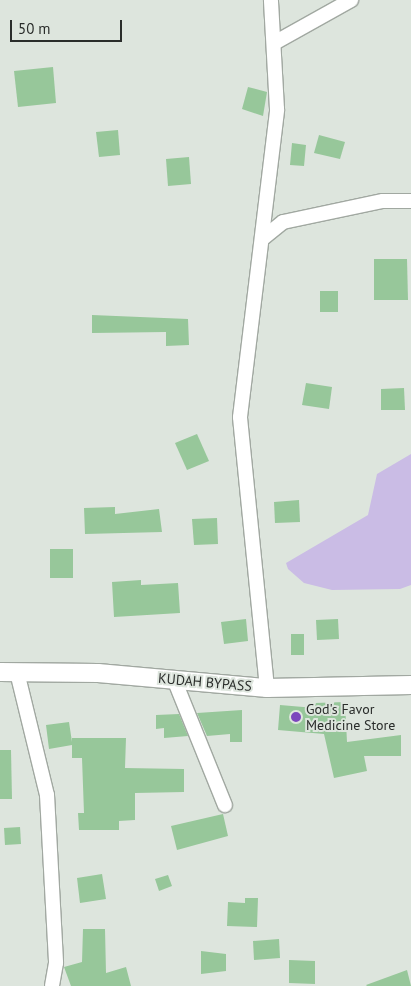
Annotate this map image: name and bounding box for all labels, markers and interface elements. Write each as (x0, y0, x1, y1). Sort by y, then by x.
scale bar (12, 10, 125, 42)
text: 50 m (18, 19, 51, 38)
street label: KUDAH BYPASS (158, 670, 252, 694)
place label: God's Favor Medicine Store (306, 701, 395, 734)
marker: God's Favor Medicine Store (290, 711, 302, 723)

